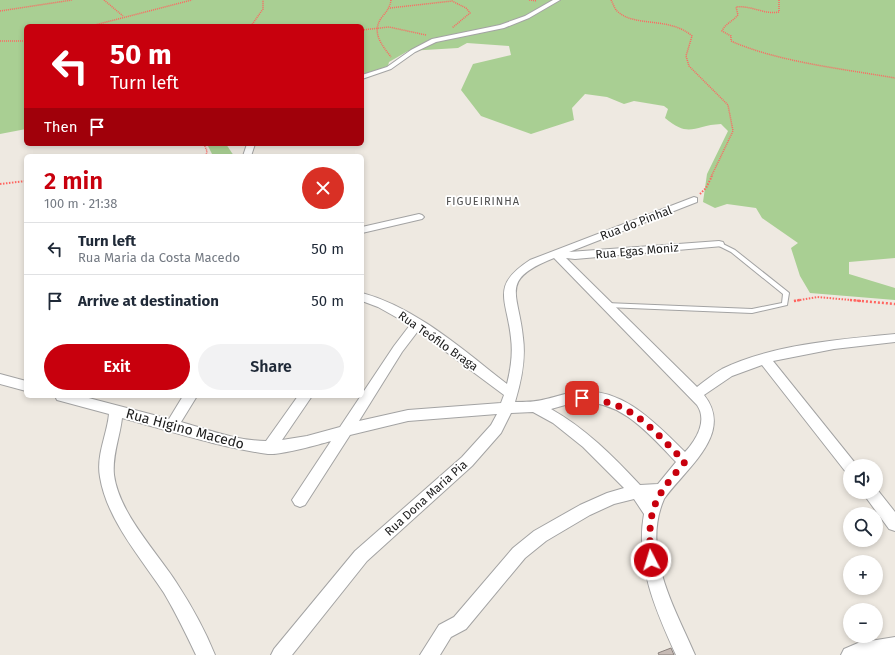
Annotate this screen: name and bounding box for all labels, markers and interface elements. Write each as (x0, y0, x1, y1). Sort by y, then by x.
text: 50 m (110, 38, 172, 71)
icon: left (44, 40, 96, 92)
text: Turn left (110, 72, 179, 94)
icon: arrive (86, 116, 108, 138)
text: Then (44, 118, 78, 136)
text: 2 min (44, 167, 103, 195)
button: close (302, 167, 344, 209)
district label: FIGUEIRINHA (446, 195, 520, 208)
text: 100 m · 21:38 (44, 196, 117, 211)
street label: Rua do Pinhal (598, 203, 674, 243)
text: Turn left (78, 232, 136, 250)
icon: left (44, 238, 66, 260)
text: 50 m (311, 240, 344, 258)
street label: Rua Egas Moniz (595, 240, 679, 262)
text: Rua Maria da Costa Macedo (78, 250, 240, 265)
icon: arrive (44, 290, 66, 312)
text: Arrive at destination (78, 292, 219, 310)
text: 50 m (311, 292, 344, 310)
street label: Rua Teófilo Braga (395, 308, 481, 374)
button: Exit (44, 344, 190, 390)
button: Share (198, 344, 344, 390)
pin (565, 381, 599, 415)
icon: arrive (571, 387, 593, 409)
street label: Rua Higino Macedo (124, 405, 246, 453)
street label: Rua Dona Maria Pia (382, 457, 470, 539)
map controls (843, 459, 883, 643)
button: sound (843, 459, 883, 499)
button: search (843, 507, 883, 547)
position arrow (630, 539, 672, 581)
button: + (843, 555, 883, 595)
button: − (843, 603, 883, 643)

